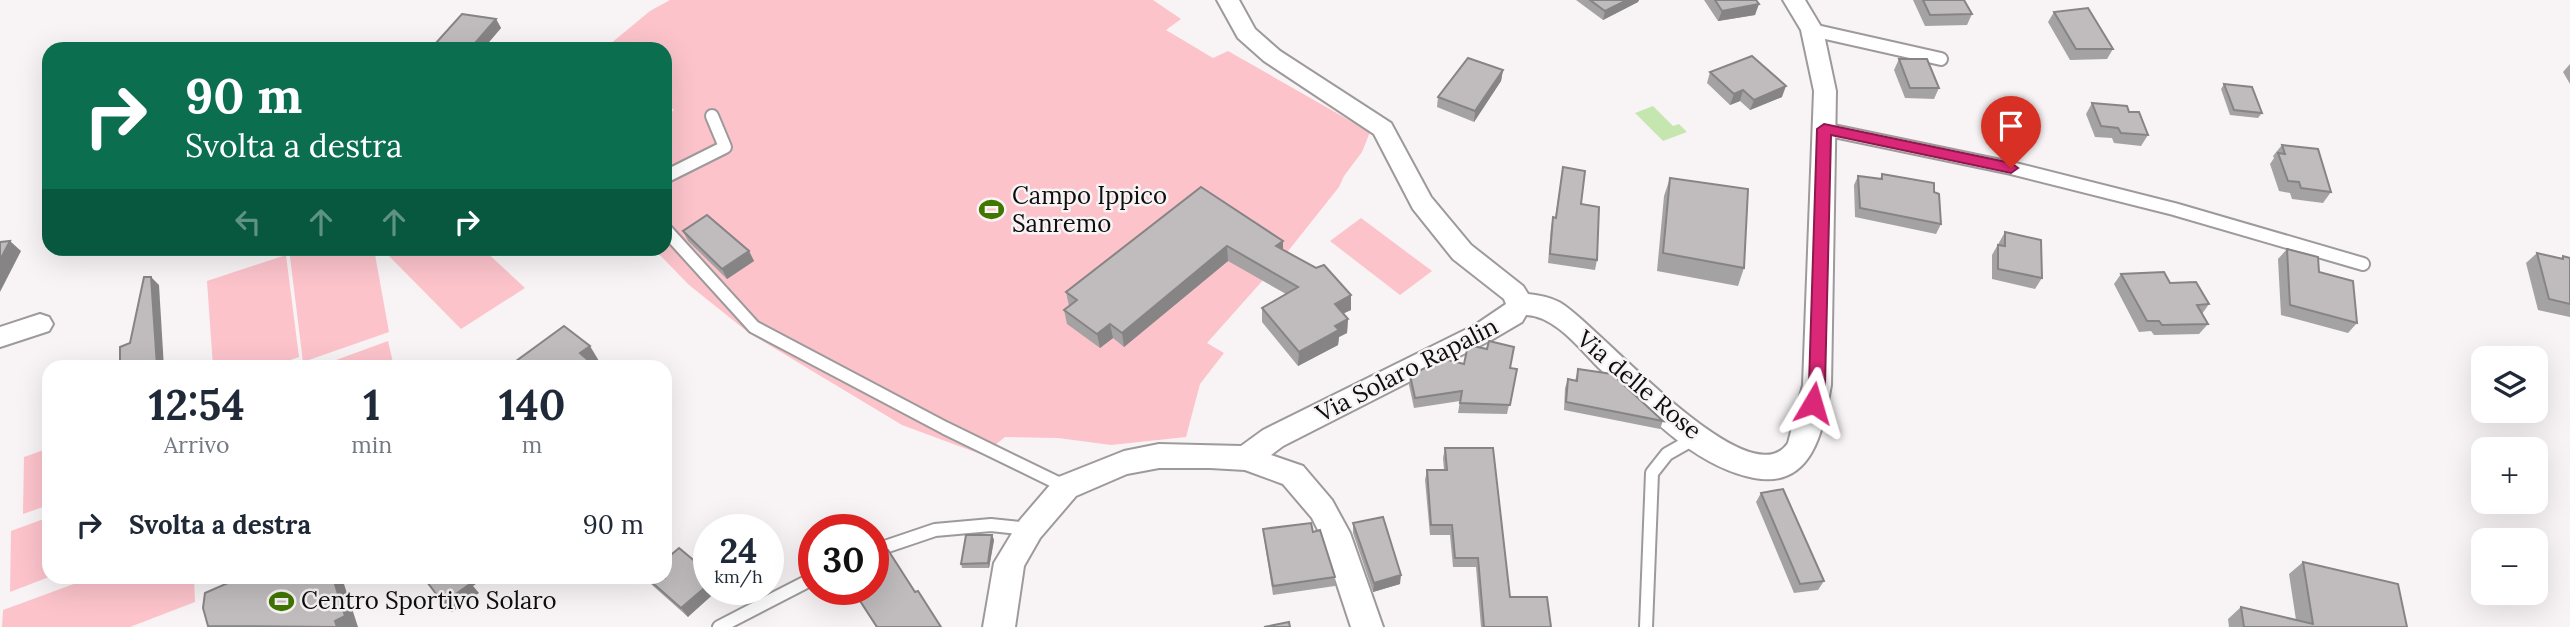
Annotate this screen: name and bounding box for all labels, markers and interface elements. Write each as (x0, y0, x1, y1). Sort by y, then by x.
text: 90 m (185, 64, 302, 126)
icon: right (70, 70, 161, 161)
pin (1981, 96, 2041, 168)
icon: arrive (1992, 107, 2030, 145)
text: Svolta a destra (185, 125, 402, 166)
place label: Campo Ippico Sanremo (1012, 180, 1167, 239)
sports icon: Campo Ippico Sanremo (978, 196, 1006, 224)
icon: left (229, 203, 267, 241)
icon: ahead (302, 203, 340, 241)
icon: ahead (375, 203, 413, 241)
icon: right (448, 203, 486, 241)
street label: Via Solaro Rapalin (1310, 310, 1503, 429)
street label: Via delle Rose (1570, 323, 1708, 446)
map controls (2471, 346, 2548, 605)
button: layers (2471, 346, 2548, 423)
position arrow (1776, 366, 1850, 440)
text: 12:54 (149, 378, 245, 432)
text: 1 (363, 378, 380, 432)
text: 140 (499, 378, 565, 432)
text: Arrivo (164, 430, 229, 459)
text: min (351, 430, 392, 459)
text: m (522, 430, 542, 459)
button: + (2471, 437, 2548, 514)
icon: right (70, 506, 108, 544)
text: Svolta a destra (129, 508, 311, 541)
text: 90 m (583, 508, 644, 541)
speed limit sign: 30 (798, 514, 889, 605)
text: 24 (720, 528, 757, 573)
button: − (2471, 528, 2548, 605)
text: km/h (714, 565, 763, 588)
place label: Centro Sportivo Solaro (301, 585, 557, 616)
sports icon: Centro Sportivo Solaro (267, 587, 295, 615)

